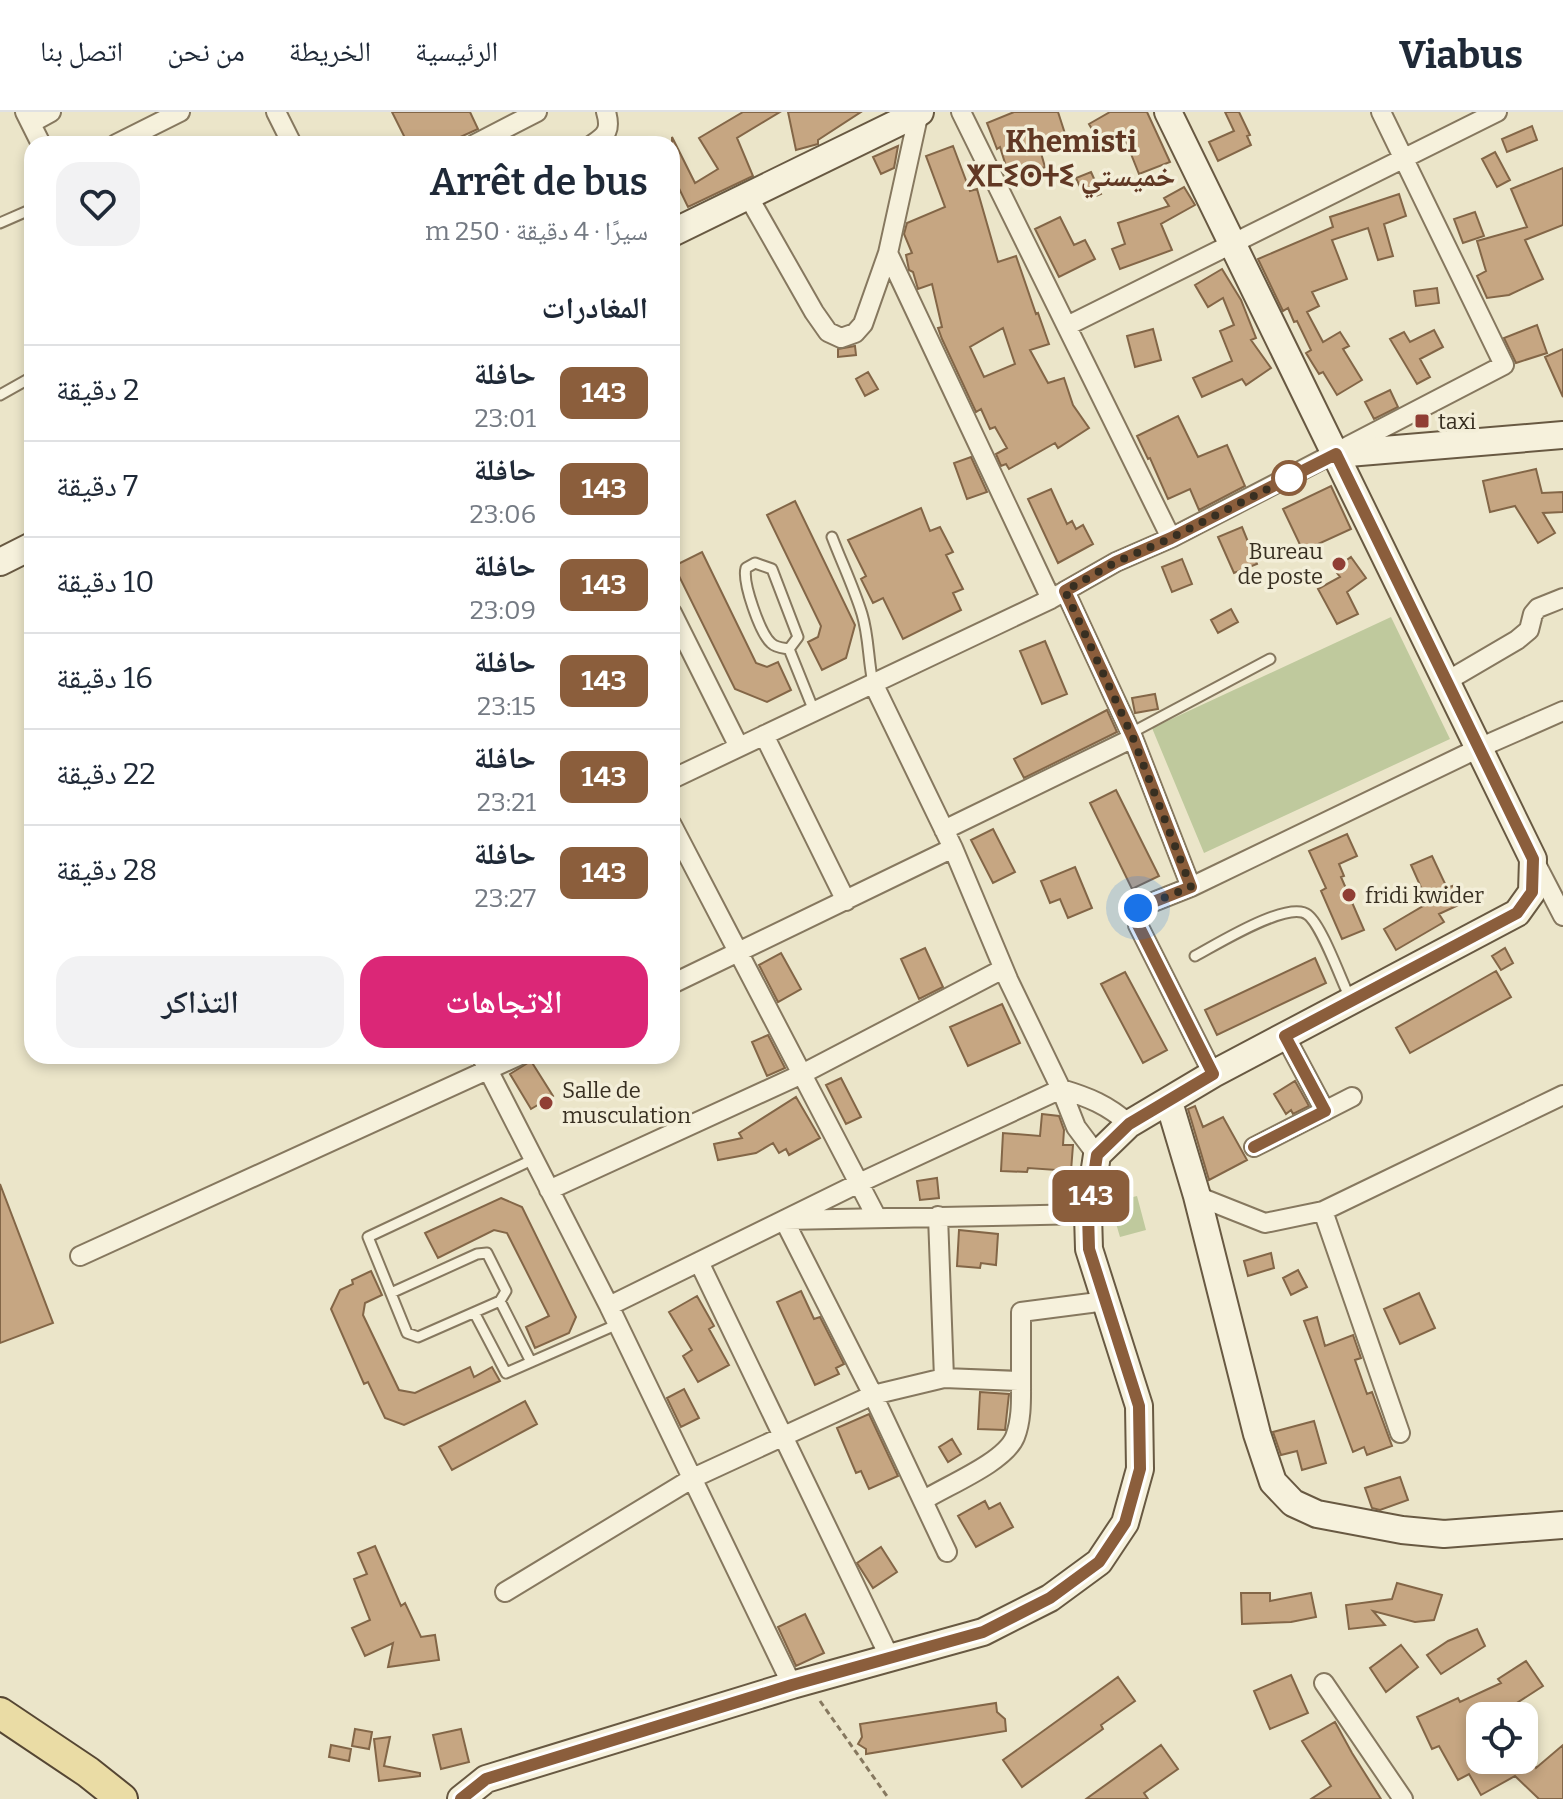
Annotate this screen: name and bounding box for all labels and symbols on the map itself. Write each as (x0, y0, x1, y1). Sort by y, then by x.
district label: Khemisti ⵅⵎⵉⵙⵜⵉ خميستي (967, 124, 1175, 199)
place label: taxi (1438, 408, 1477, 435)
marker: taxi (1413, 412, 1431, 430)
unlabelled marker (1272, 461, 1306, 495)
place label: Bureau de poste (1238, 538, 1323, 590)
marker: Bureau de poste (1330, 555, 1348, 573)
place label: fridi kwider (1365, 882, 1484, 909)
marker: fridi kwider (1340, 886, 1358, 904)
your location (1118, 888, 1158, 928)
place label: Salle de musculation (562, 1077, 691, 1129)
marker: Salle de musculation (537, 1094, 555, 1112)
line badge: 143 (1045, 1170, 1137, 1222)

